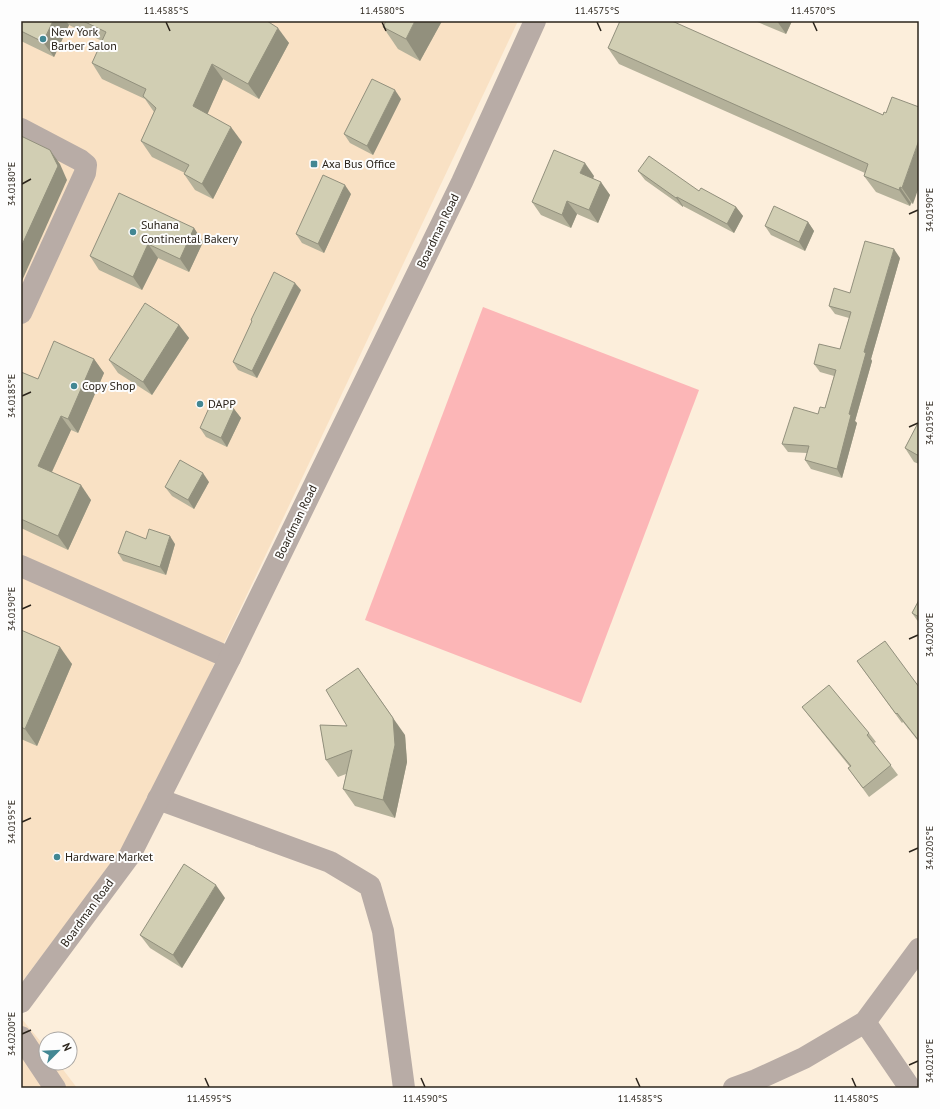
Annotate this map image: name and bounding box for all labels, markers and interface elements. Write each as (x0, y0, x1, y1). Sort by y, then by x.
text: 11.4585°S (144, 4, 188, 17)
text: 11.4580°S (360, 4, 404, 17)
text: 11.4575°S (575, 4, 619, 17)
text: 11.4570°S (791, 4, 835, 17)
place label: New York Barber Salon (51, 24, 117, 53)
marker: New York Barber Salon (38, 34, 48, 44)
place label: Axa Bus Office (322, 156, 395, 171)
marker: Axa Bus Office (309, 159, 319, 169)
text: 34.0180°E (5, 162, 18, 206)
text: 34.0190°E (923, 188, 936, 232)
street label: Boardman Road (413, 191, 462, 270)
place label: Suhana Continental Bakery (141, 217, 238, 246)
marker: Suhana Continental Bakery (128, 227, 138, 237)
text: 34.0185°E (5, 374, 18, 418)
place label: Copy Shop (82, 378, 135, 393)
marker: Copy Shop (69, 381, 79, 391)
place label: DAPP (208, 396, 236, 411)
marker: DAPP (195, 399, 205, 409)
text: 34.0195°E (923, 401, 936, 445)
street label: Boardman Road (271, 482, 320, 561)
text: 34.0190°E (5, 587, 18, 631)
text: 34.0200°E (923, 613, 936, 657)
text: 34.0195°E (5, 800, 18, 844)
text: 34.0205°E (923, 826, 936, 870)
place label: Hardware Market (65, 849, 153, 864)
marker: Hardware Market (52, 852, 62, 862)
street label: Boardman Road (57, 876, 116, 950)
text: 34.0200°E (5, 1012, 18, 1056)
north arrow (38, 1031, 78, 1071)
text: 34.0210°E (923, 1039, 936, 1083)
text: N (59, 1041, 75, 1053)
text: 11.4595°S (187, 1092, 231, 1105)
text: 11.4590°S (403, 1092, 447, 1105)
text: 11.4585°S (618, 1092, 662, 1105)
text: 11.4580°S (834, 1092, 878, 1105)

